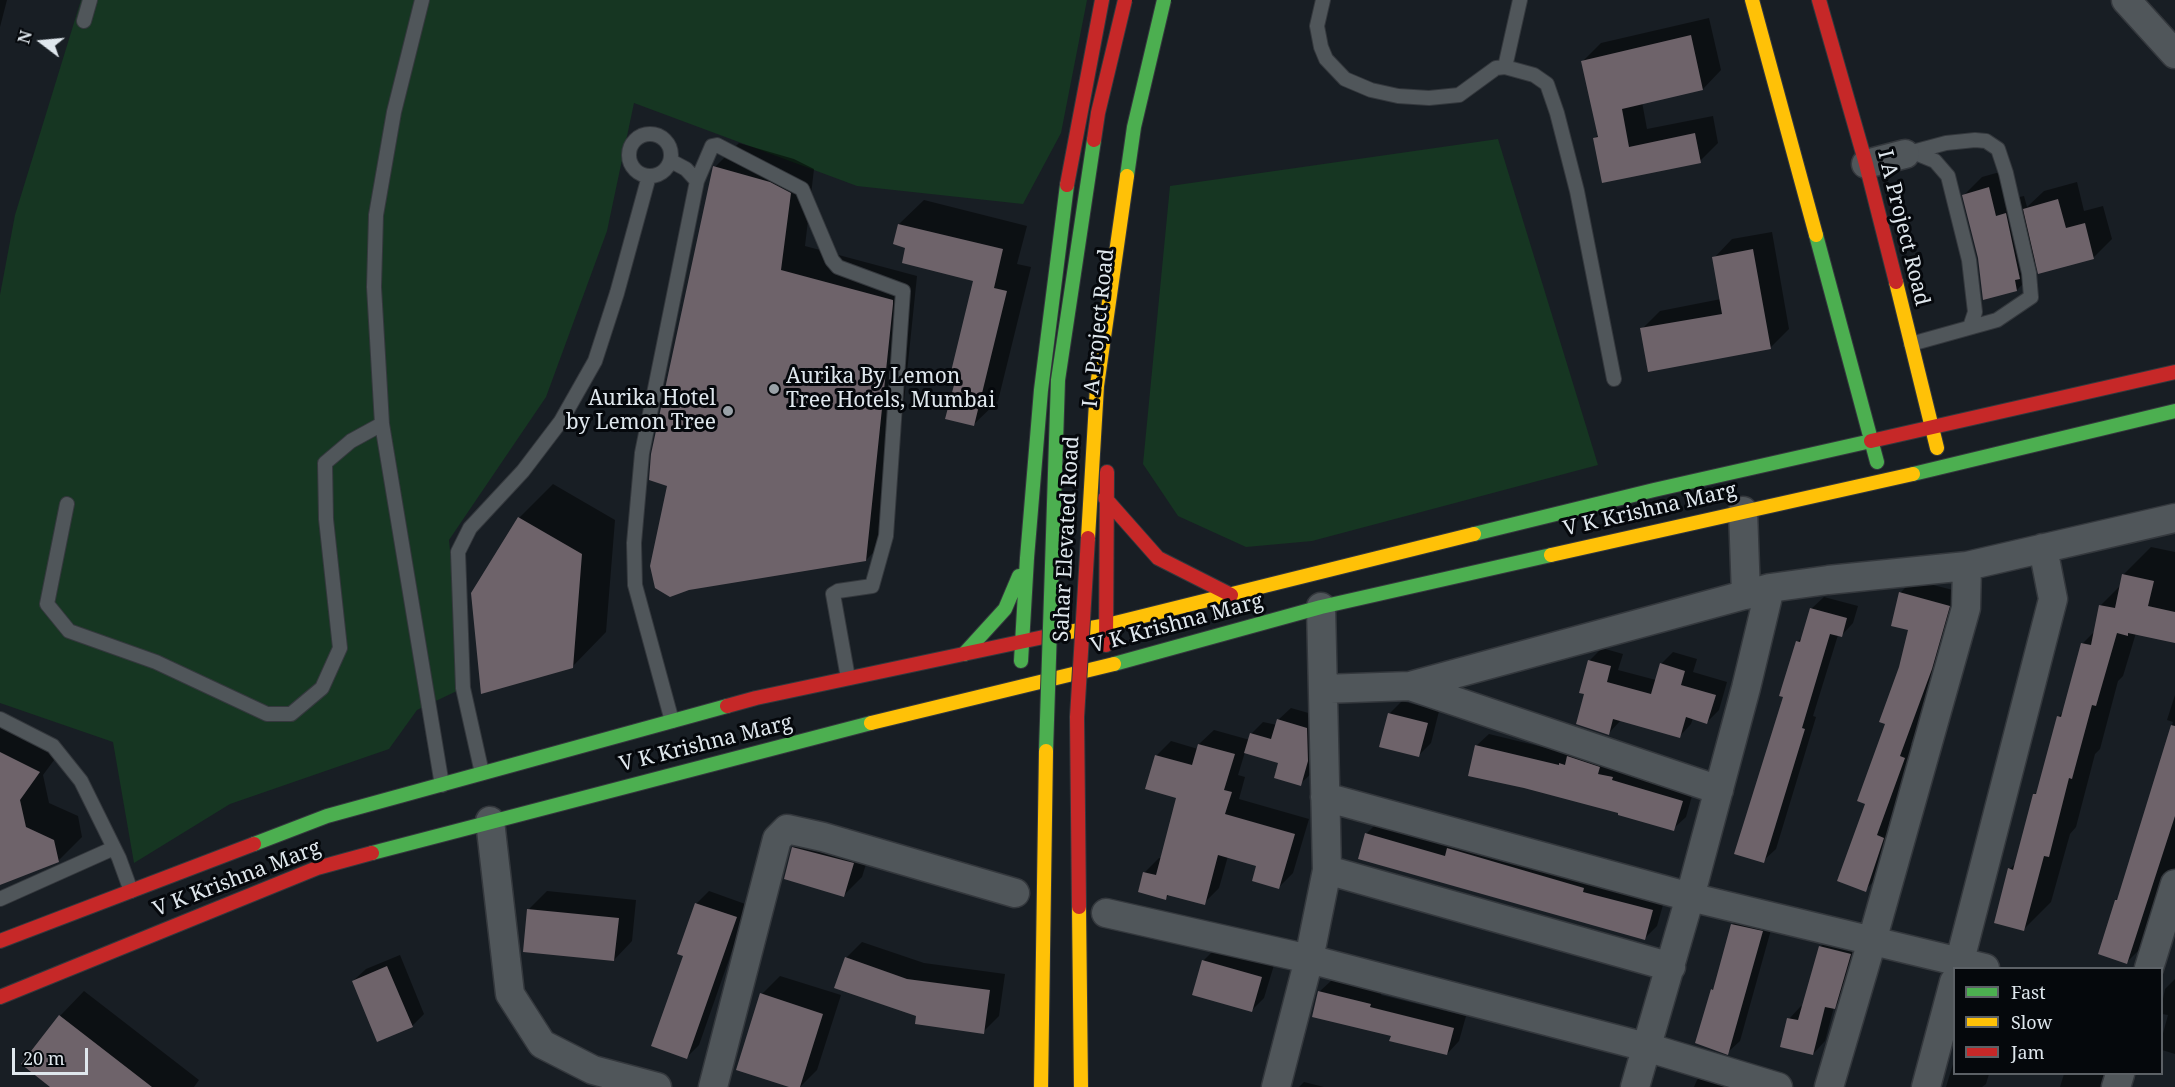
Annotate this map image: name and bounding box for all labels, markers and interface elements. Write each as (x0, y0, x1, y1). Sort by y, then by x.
north arrow (12, 12, 72, 72)
text: N (12, 28, 37, 46)
street label: I A Project Road (1871, 148, 1935, 308)
street label: I A Project Road (1078, 247, 1120, 409)
place label: Aurika By Lemon Tree Hotels, Mumbai (786, 364, 995, 414)
marker: Aurika By Lemon Tree Hotels, Mumbai (767, 382, 781, 396)
place label: Aurika Hotel by Lemon Tree (566, 386, 716, 436)
marker: Aurika Hotel by Lemon Tree (721, 404, 735, 418)
street label: Sahar Elevated Road (1049, 435, 1085, 643)
street label: V K Krishna Marg (1561, 478, 1739, 542)
street label: V K Krishna Marg (1088, 589, 1266, 659)
street label: V K Krishna Marg (617, 710, 795, 778)
street label: V K Krishna Marg (150, 835, 324, 923)
legend (1953, 967, 2163, 1075)
text: Fast (2011, 980, 2046, 1004)
text: Slow (2011, 1010, 2052, 1034)
scale bar (15, 1036, 92, 1074)
text: Jam (2011, 1040, 2045, 1064)
text: 20 m (23, 1046, 65, 1070)

